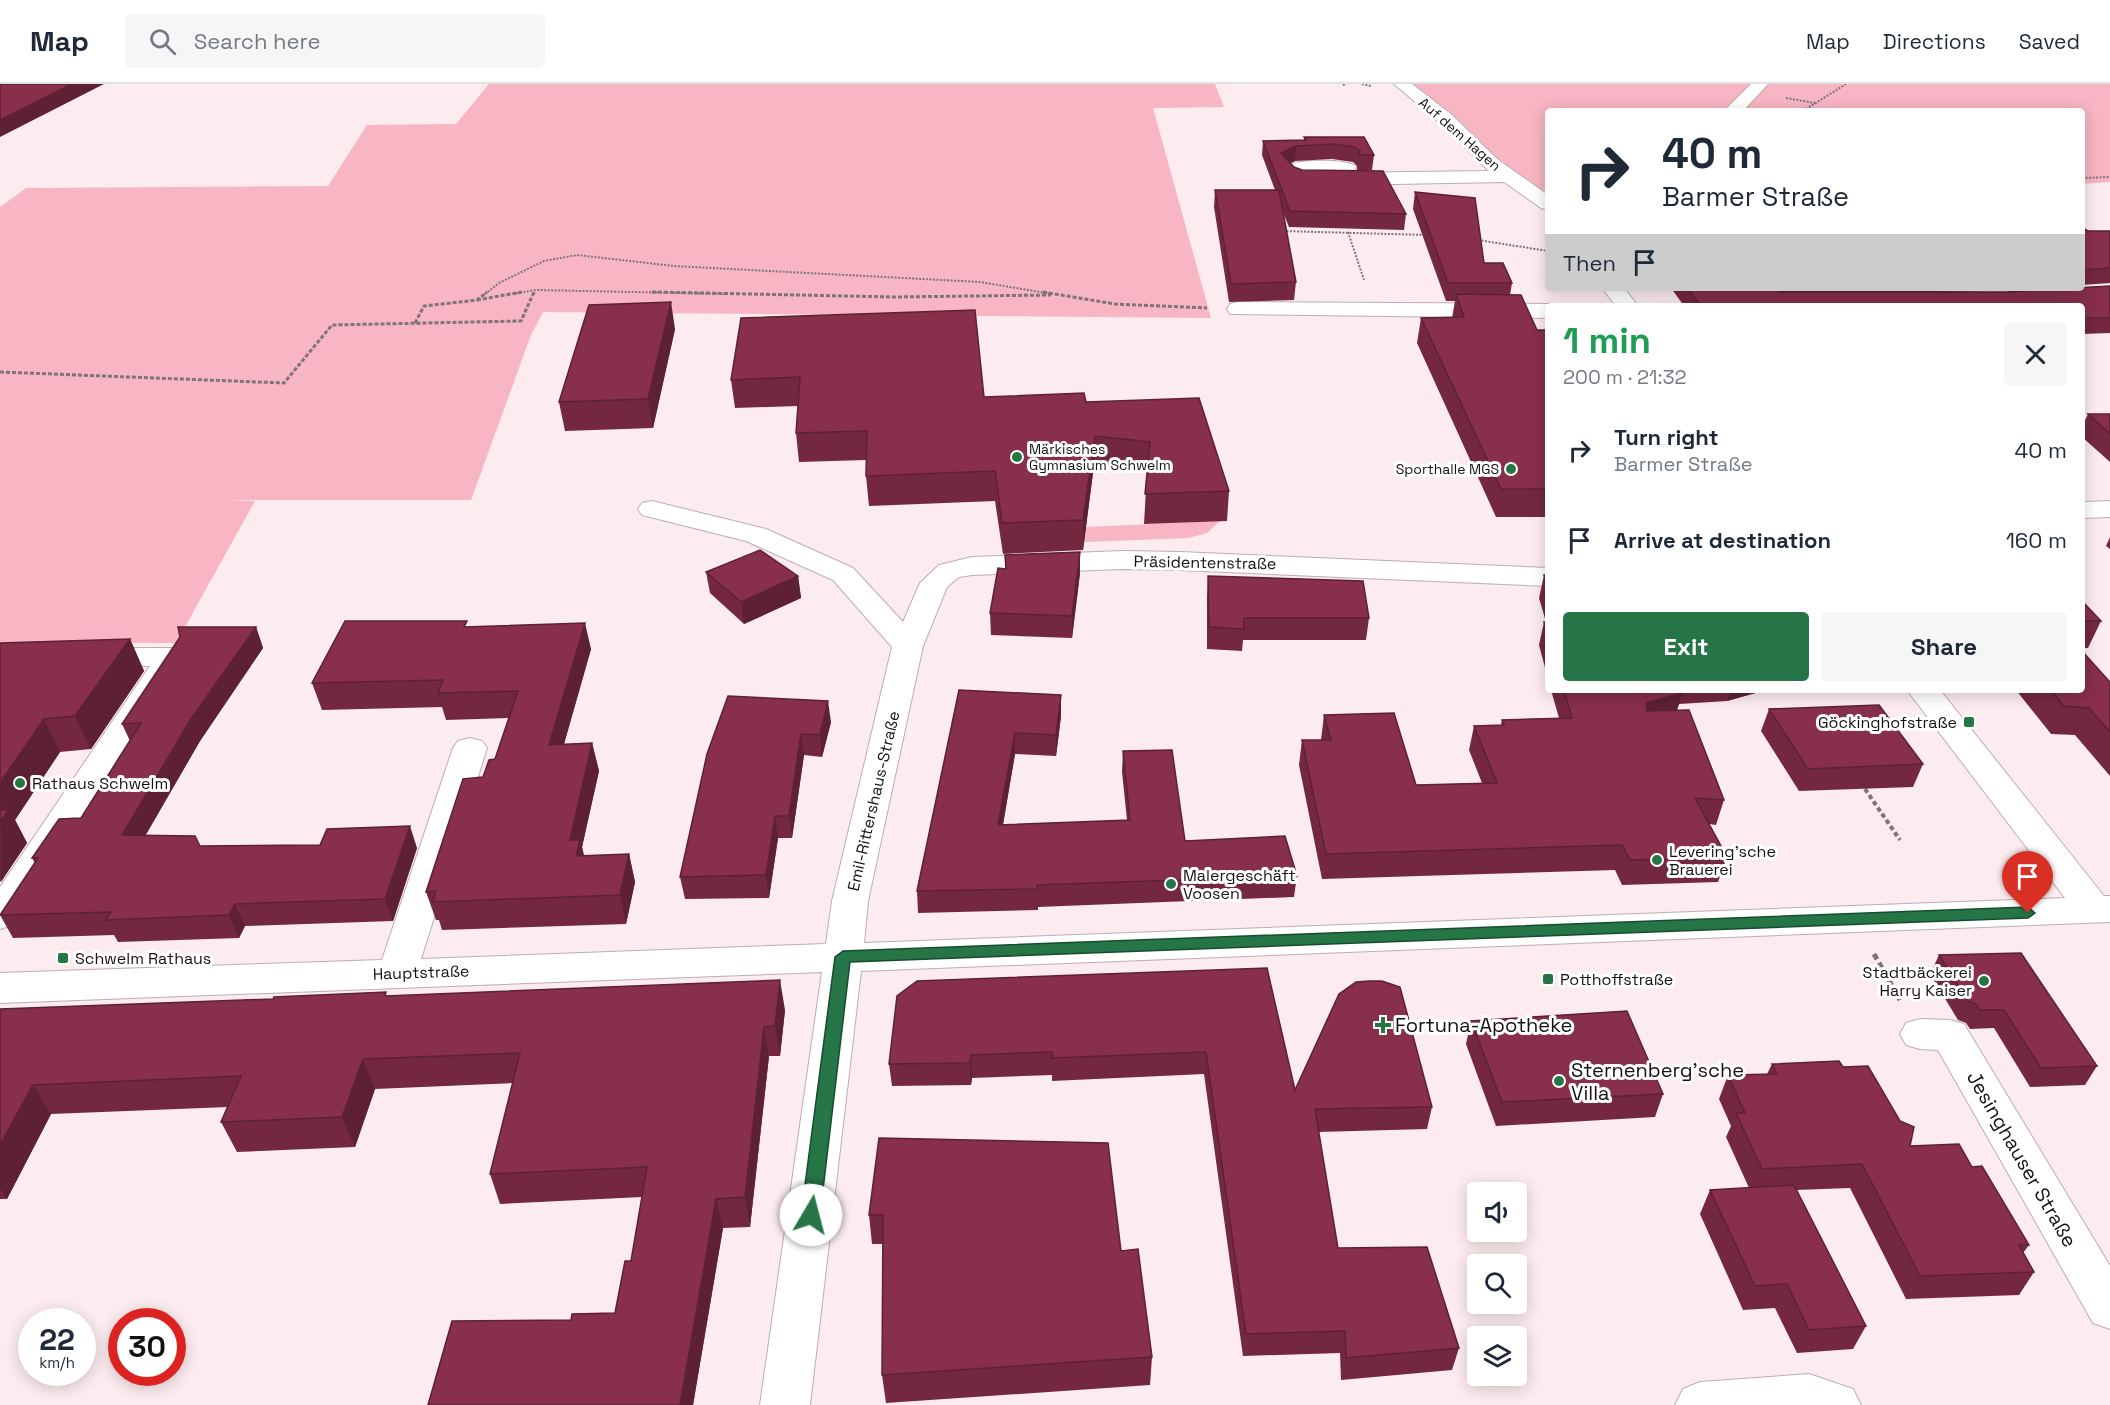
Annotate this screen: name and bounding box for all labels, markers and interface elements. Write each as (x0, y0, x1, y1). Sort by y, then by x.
search box (125, 14, 545, 68)
text: Map (30, 23, 89, 59)
icon: search (146, 25, 179, 58)
text: Search here (194, 27, 321, 55)
text: Map (1806, 28, 1850, 55)
text: Directions (1883, 28, 1986, 55)
text: Saved (2019, 28, 2080, 55)
street label: Auf dem Hagen (1415, 93, 1505, 175)
text: 40 m (1662, 127, 1762, 180)
icon: right (1563, 132, 1641, 210)
text: Barmer Straße (1662, 179, 1849, 214)
icon: arrive (1628, 246, 1661, 279)
text: Then (1563, 249, 1616, 277)
text: 1 min (1563, 318, 1651, 364)
button: close (2004, 323, 2067, 386)
text: 200 m · 21:32 (1563, 364, 1687, 390)
text: Turn right (1614, 423, 1719, 451)
icon: right (1563, 434, 1596, 467)
text: 40 m (2015, 436, 2067, 464)
place label: Märkisches Gymnasium Schwelm (1029, 440, 1171, 474)
marker: Märkisches Gymnasium Schwelm (1010, 450, 1024, 464)
text: Barmer Straße (1614, 451, 1753, 477)
place label: Sporthalle MGS (1396, 460, 1499, 478)
marker: Sporthalle MGS (1504, 462, 1518, 476)
icon: arrive (1563, 524, 1596, 557)
text: Arrive at destination (1614, 526, 1831, 554)
text: 160 m (2006, 526, 2067, 554)
street label: Präsidentenstraße (1133, 551, 1276, 574)
button: Exit (1563, 612, 1809, 681)
button: Share (1821, 612, 2067, 681)
street label: Emil-Rittershaus-Straße (843, 709, 904, 893)
place label: Göckinghofstraße (1818, 712, 1957, 733)
marker: Göckinghofstraße (1962, 715, 1976, 729)
place label: Rathaus Schwelm (32, 773, 168, 794)
marker: Rathaus Schwelm (13, 776, 27, 790)
place label: Levering’sche Brauerei (1669, 841, 1776, 880)
pin (2002, 851, 2053, 913)
marker: Levering’sche Brauerei (1650, 853, 1664, 867)
icon: arrive (2011, 860, 2044, 893)
place label: Malergeschäft Voosen (1183, 865, 1296, 904)
marker: Malergeschäft Voosen (1164, 877, 1178, 891)
place label: Schwelm Rathaus (75, 948, 211, 969)
marker: Schwelm Rathaus (56, 951, 70, 965)
street label: Hauptstraße (372, 960, 470, 985)
place label: Stadtbäckerei Harry Kaiser (1863, 962, 1972, 1001)
place label: Potthoffstraße (1560, 969, 1673, 990)
marker: Potthoffstraße (1541, 972, 1555, 986)
marker: Stadtbäckerei Harry Kaiser (1977, 974, 1991, 988)
place label: Fortuna-Apotheke (1395, 1012, 1572, 1038)
marker: Fortuna-Apotheke (1376, 1018, 1390, 1032)
place label: Sternenberg’sche Villa (1571, 1057, 1744, 1106)
street label: Jesinghauser Straße (1961, 1066, 2083, 1252)
marker: Sternenberg’sche Villa (1552, 1074, 1566, 1088)
map controls (1467, 1182, 1527, 1386)
button: sound (1467, 1182, 1527, 1242)
position arrow (779, 1183, 843, 1247)
button: search (1467, 1254, 1527, 1314)
speed limit sign: 30 (108, 1308, 186, 1386)
text: 22 (39, 1320, 75, 1359)
button: layers (1467, 1326, 1527, 1386)
text: km/h (39, 1353, 75, 1372)

